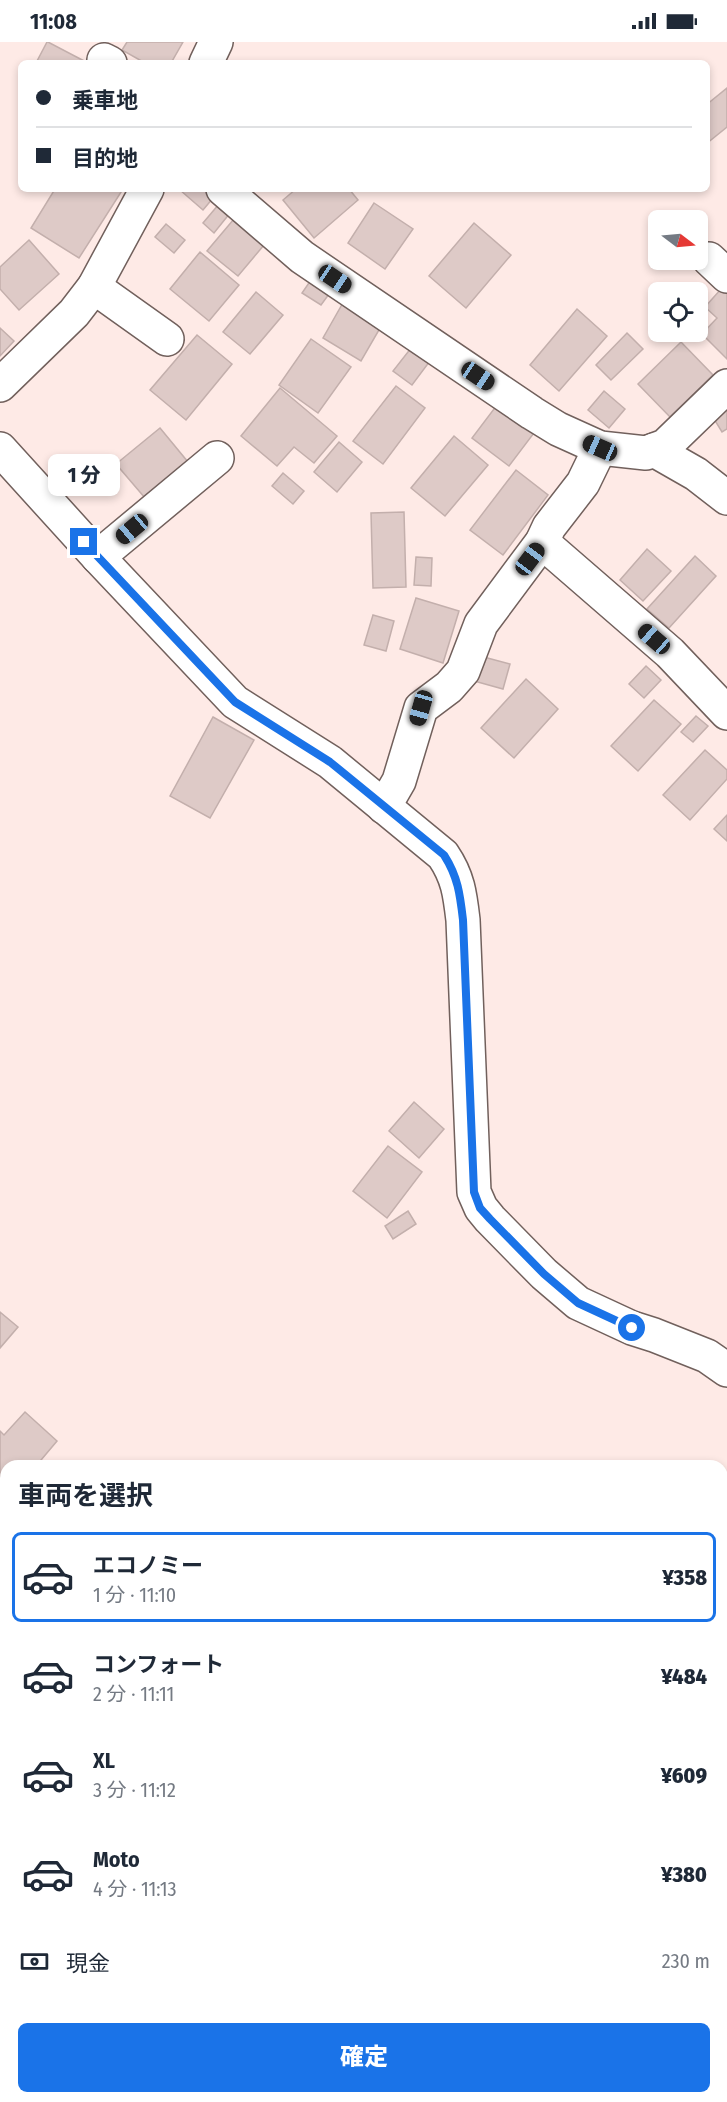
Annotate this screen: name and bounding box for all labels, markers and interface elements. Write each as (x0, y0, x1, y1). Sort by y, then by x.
text: 11:08 (30, 8, 77, 35)
text: 乗車地 (72, 87, 138, 114)
text: 目的地 (72, 145, 138, 172)
north arrow (648, 210, 708, 270)
map controls (648, 210, 708, 342)
car (315, 261, 355, 297)
button: locate (648, 282, 708, 342)
car (458, 358, 498, 394)
car (580, 432, 620, 464)
callout: 1 分 (48, 455, 120, 497)
text: 1 分 (68, 463, 100, 487)
car (112, 511, 152, 547)
route end (70, 528, 97, 555)
car (512, 539, 548, 579)
car (635, 620, 673, 658)
car (407, 688, 435, 728)
route start (618, 1314, 645, 1341)
text: 車両を選択 (18, 1480, 153, 1512)
icon: car (21, 1550, 75, 1604)
text: エコノミー (93, 1552, 203, 1579)
text: ¥358 (662, 1564, 707, 1591)
text: 1 分 · 11:10 (93, 1583, 176, 1607)
icon: car (21, 1649, 75, 1703)
text: コンフォート (93, 1651, 224, 1678)
text: ¥484 (661, 1663, 707, 1690)
text: 2 分 · 11:11 (93, 1682, 174, 1706)
text: XL (93, 1747, 115, 1774)
icon: car (21, 1748, 75, 1802)
text: ¥609 (661, 1762, 707, 1789)
text: 3 分 · 11:12 (93, 1778, 176, 1802)
text: Moto (93, 1846, 140, 1873)
icon: car (21, 1847, 75, 1901)
text: ¥380 (661, 1861, 707, 1888)
text: 4 分 · 11:13 (93, 1877, 177, 1901)
icon: cash (18, 1945, 51, 1978)
text: 230 m (662, 1949, 710, 1973)
text: 現金 (66, 1950, 110, 1977)
button: 確定 (18, 2023, 710, 2092)

